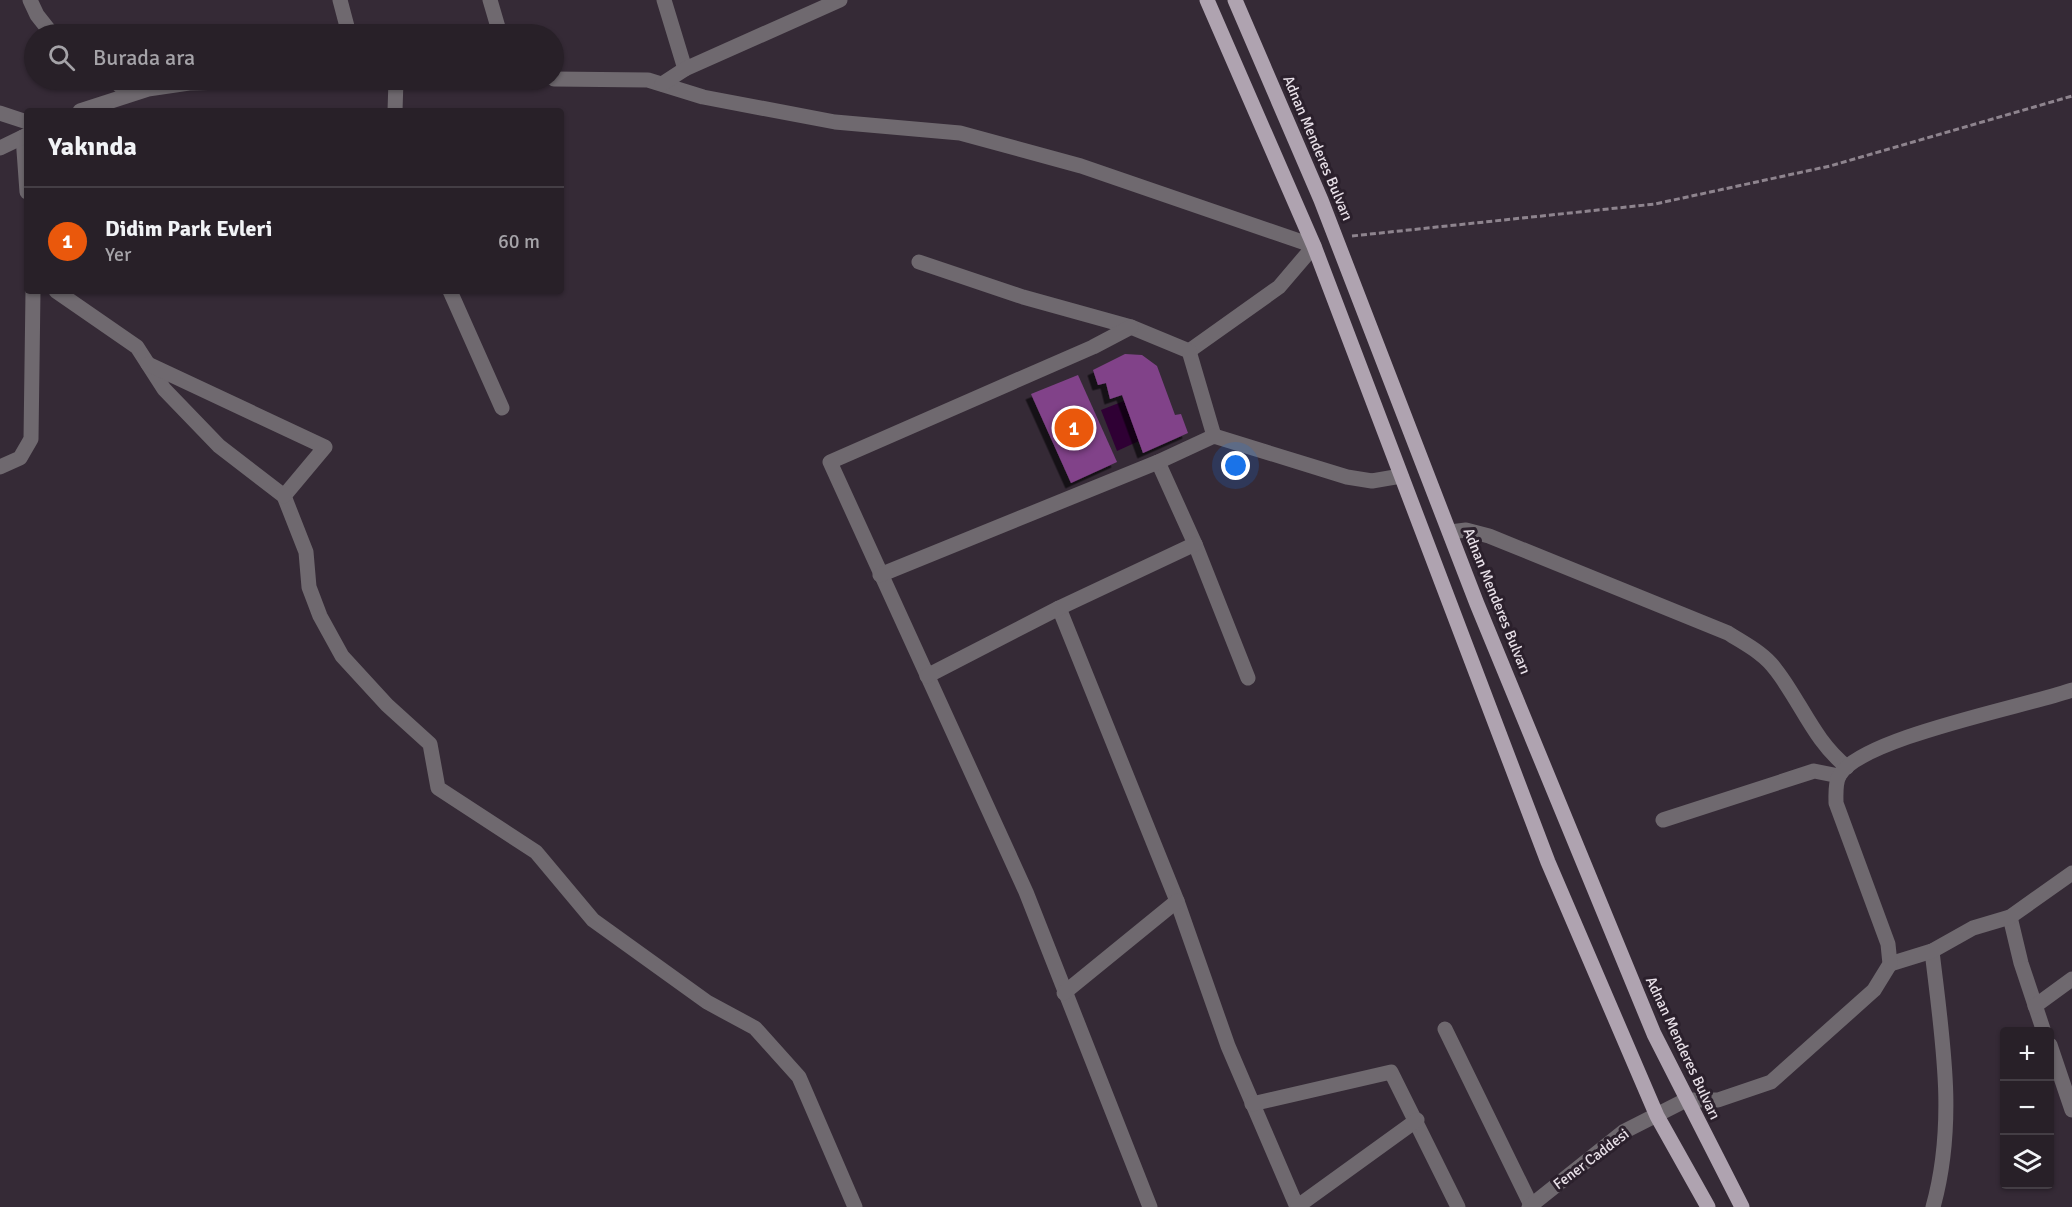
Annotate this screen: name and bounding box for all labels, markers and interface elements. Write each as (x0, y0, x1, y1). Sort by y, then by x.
search box (24, 24, 564, 90)
icon: search (45, 41, 78, 74)
text: Burada ara (93, 44, 195, 71)
street label: Adnan Menderes Bulvarı (1279, 73, 1357, 223)
text: Yakında (48, 131, 137, 163)
text: Didim Park Evleri (105, 215, 272, 242)
text: 1 (62, 229, 73, 254)
text: 60 m (498, 229, 540, 254)
text: Yer (105, 242, 131, 267)
pin: 1 (1054, 406, 1094, 450)
your location (1221, 451, 1250, 480)
street label: Adnan Menderes Bulvarı (1459, 525, 1535, 677)
street label: Adnan Menderes Bulvarı (1642, 974, 1724, 1122)
map controls (2000, 1027, 2054, 1189)
button: + (2000, 1027, 2054, 1081)
button: − (2000, 1081, 2054, 1135)
street label: Fener Caddesi (1550, 1125, 1632, 1193)
button: layers (2000, 1135, 2054, 1189)

